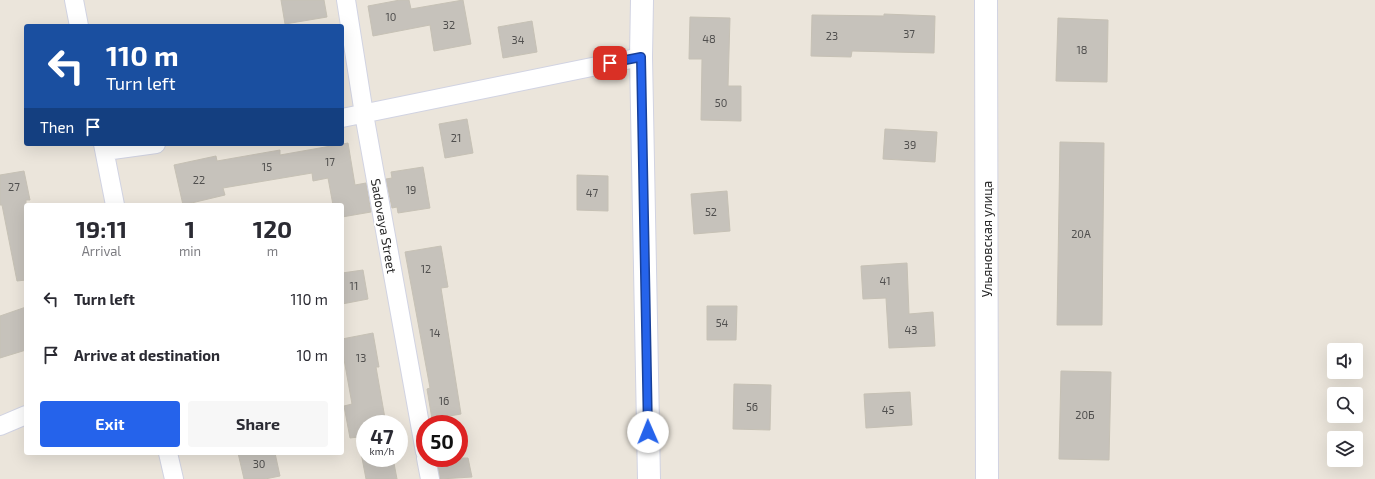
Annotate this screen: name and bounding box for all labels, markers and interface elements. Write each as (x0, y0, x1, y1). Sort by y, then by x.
house number: 10 (385, 10, 397, 23)
house number: 32 (443, 18, 455, 31)
house number: 37 (903, 27, 915, 40)
house number: 23 (826, 29, 838, 42)
house number: 48 (702, 32, 716, 45)
house number: 34 (512, 33, 525, 46)
text: 110 m (106, 38, 179, 72)
icon: left (40, 40, 92, 92)
house number: 18 (1076, 43, 1088, 56)
pin (593, 46, 627, 80)
icon: arrive (599, 52, 621, 74)
text: Turn left (106, 72, 176, 94)
house number: 50 (715, 96, 727, 109)
icon: arrive (82, 116, 104, 138)
text: Then (40, 118, 74, 136)
house number: 21 (451, 131, 461, 144)
house number: 39 (904, 138, 916, 151)
house number: 17 (325, 155, 335, 168)
house number: 15 (262, 160, 272, 173)
house number: 22 (193, 173, 205, 186)
street label: Sadovaya Street (368, 177, 400, 275)
house number: 27 (8, 180, 20, 193)
street label: Ульяновская улица (979, 181, 995, 297)
house number: 19 (406, 183, 416, 196)
house number: 47 (586, 186, 599, 199)
house number: 52 (705, 205, 717, 218)
text: 19:11 (76, 214, 127, 243)
text: 1 (185, 214, 195, 243)
text: 120 (253, 214, 292, 243)
house number: 20А (1071, 227, 1091, 240)
text: Arrival (82, 243, 121, 259)
text: min (179, 243, 201, 259)
text: m (267, 243, 278, 259)
house number: 12 (421, 262, 431, 275)
house number: 41 (879, 274, 891, 287)
house number: 11 (350, 279, 358, 292)
icon: left (40, 288, 62, 310)
text: Turn left (74, 290, 135, 308)
text: 110 m (291, 290, 328, 308)
house number: 54 (716, 316, 729, 329)
house number: 43 (905, 323, 917, 336)
house number: 14 (429, 326, 441, 339)
map controls (1327, 343, 1363, 467)
button: sound (1327, 343, 1363, 379)
icon: arrive (40, 344, 62, 366)
text: Arrive at destination (74, 346, 220, 364)
text: 10 m (296, 346, 328, 364)
house number: 13 (356, 351, 366, 364)
button: search (1327, 387, 1363, 423)
house number: 16 (439, 394, 449, 407)
house number: 56 (746, 400, 758, 413)
button: Exit (40, 401, 180, 447)
button: Share (188, 401, 328, 447)
house number: 45 (882, 403, 894, 416)
house number: 20Б (1075, 408, 1095, 421)
position arrow (627, 411, 669, 453)
speed limit sign: 50 (416, 415, 468, 467)
text: 47 (370, 424, 394, 448)
button: layers (1327, 431, 1363, 467)
text: km/h (370, 445, 394, 457)
house number: 30 (253, 457, 265, 470)

